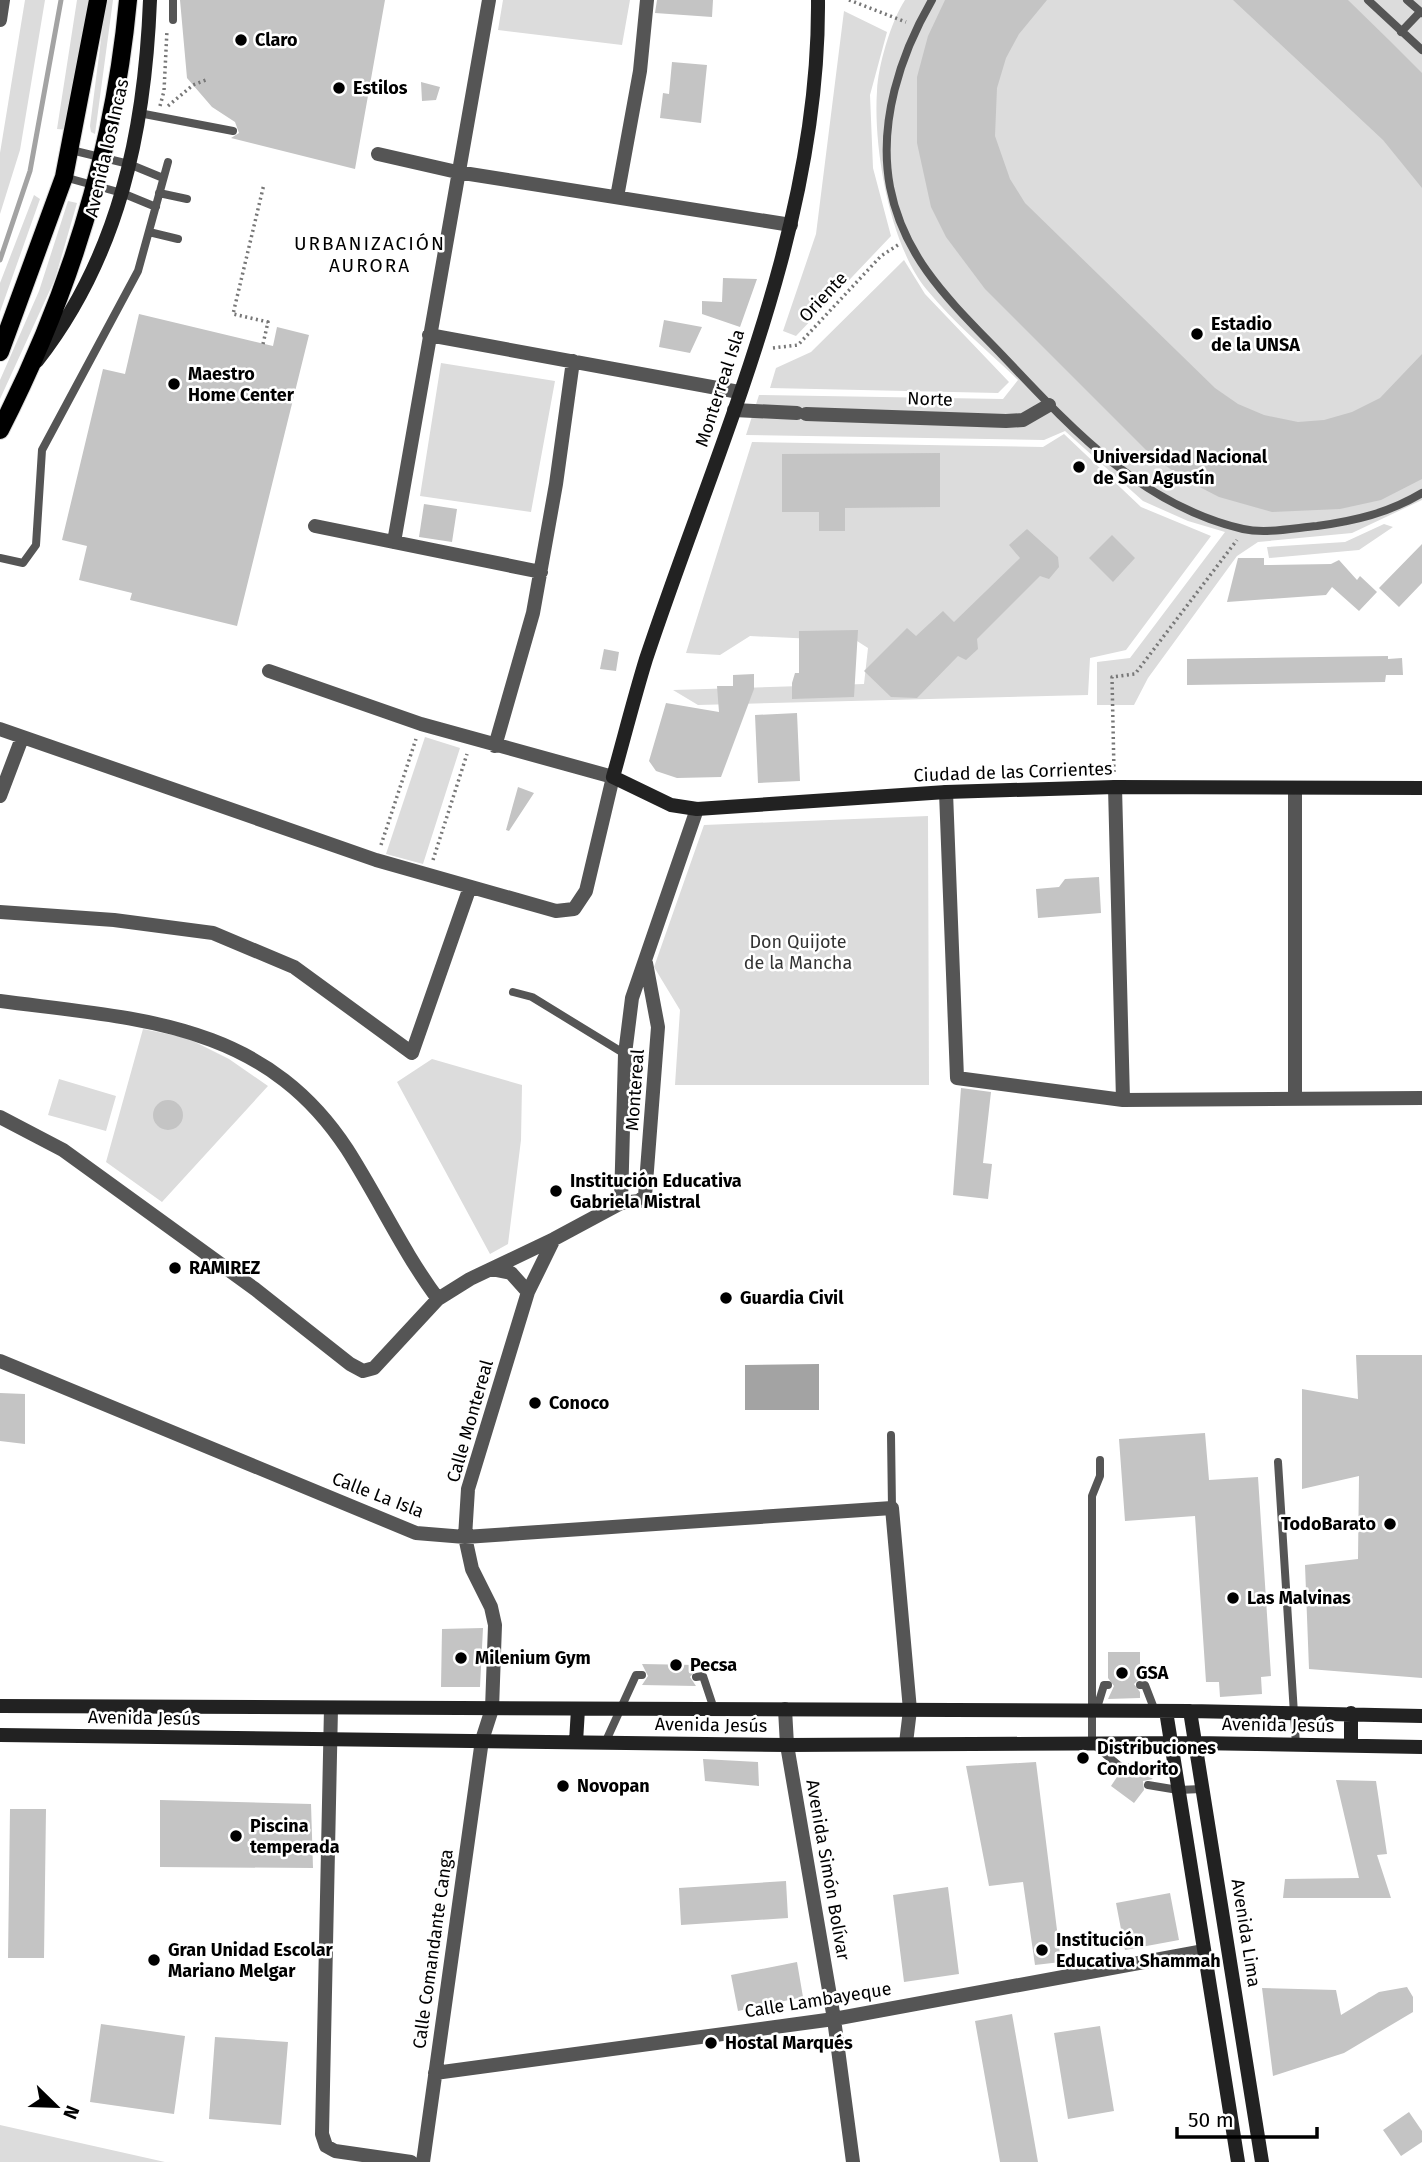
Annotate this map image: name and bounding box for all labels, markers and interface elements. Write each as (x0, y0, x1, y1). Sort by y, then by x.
place label: Claro (255, 29, 297, 51)
marker: Claro (233, 32, 249, 48)
street label: Avenida los Incas (80, 77, 134, 219)
place label: Estilos (353, 77, 408, 99)
marker: Estilos (331, 80, 347, 96)
district label: URBANIZACIÓN AURORA (294, 232, 446, 277)
street label: Oriente (794, 267, 852, 327)
place label: Estadio de la UNSA (1211, 313, 1300, 356)
street label: Monterreal Isla (691, 326, 749, 450)
marker: Estadio de la UNSA (1189, 326, 1205, 342)
place label: Maestro Home Center (188, 363, 295, 406)
marker: Maestro Home Center (166, 376, 182, 392)
street label: Norte (907, 387, 953, 411)
place label: Universidad Nacional de San Agustín (1093, 446, 1268, 489)
marker: Universidad Nacional de San Agustín (1071, 459, 1087, 475)
street label: Ciudad de las Corrientes (913, 758, 1113, 786)
park label: Don Quijote de la Mancha (744, 931, 852, 974)
street label: Montereal (621, 1048, 649, 1132)
place label: Institución Educativa Gabriela Mistral (570, 1170, 742, 1213)
marker: Institución Educativa Gabriela Mistral (548, 1183, 564, 1199)
place label: RAMIREZ (189, 1257, 261, 1279)
marker: RAMIREZ (167, 1260, 183, 1276)
place label: Guardia Civil (740, 1287, 844, 1309)
marker: Guardia Civil (718, 1290, 734, 1306)
street label: Calle Montereal (442, 1357, 498, 1485)
place label: Conoco (549, 1392, 609, 1414)
marker: Conoco (527, 1395, 543, 1411)
street label: Calle La Isla (329, 1467, 427, 1523)
place label: TodoBarato (1281, 1513, 1376, 1535)
marker: TodoBarato (1382, 1516, 1398, 1532)
place label: Las Malvinas (1247, 1587, 1351, 1609)
marker: Las Malvinas (1225, 1590, 1241, 1606)
place label: Milenium Gym (475, 1647, 591, 1669)
marker: Milenium Gym (453, 1650, 469, 1666)
place label: Pecsa (690, 1654, 737, 1676)
marker: Pecsa (668, 1657, 684, 1673)
place label: GSA (1136, 1662, 1169, 1684)
marker: GSA (1114, 1665, 1130, 1681)
street label: Avenida Jesús (88, 1706, 200, 1730)
street label: Avenida Jesús (655, 1713, 767, 1737)
street label: Avenida Jesús (1222, 1713, 1334, 1737)
place label: Distribuciones Condorito (1097, 1737, 1216, 1780)
marker: Distribuciones Condorito (1075, 1750, 1091, 1766)
place label: Novopan (577, 1775, 650, 1797)
marker: Novopan (555, 1778, 571, 1794)
street label: Avenida Simón Bolívar (801, 1778, 855, 1962)
place label: Piscina temperada (250, 1815, 340, 1858)
marker: Piscina temperada (228, 1828, 244, 1844)
street label: Calle Comandante Canga (408, 1848, 458, 2050)
street label: Avenida Lima (1227, 1877, 1265, 1989)
place label: Institución Educativa Shammah (1056, 1929, 1221, 1972)
place label: Gran Unidad Escolar Mariano Melgar (168, 1939, 334, 1982)
marker: Institución Educativa Shammah (1034, 1942, 1050, 1958)
marker: Gran Unidad Escolar Mariano Melgar (146, 1952, 162, 1968)
street label: Calle Lambayeque (743, 1978, 893, 2022)
place label: Hostal Marqués (725, 2032, 853, 2054)
marker: Hostal Marqués (703, 2035, 719, 2051)
north arrow (21, 2071, 91, 2141)
scale bar (1177, 2096, 1317, 2140)
text: N (58, 2102, 84, 2123)
text: 50 m (1188, 2107, 1234, 2133)

